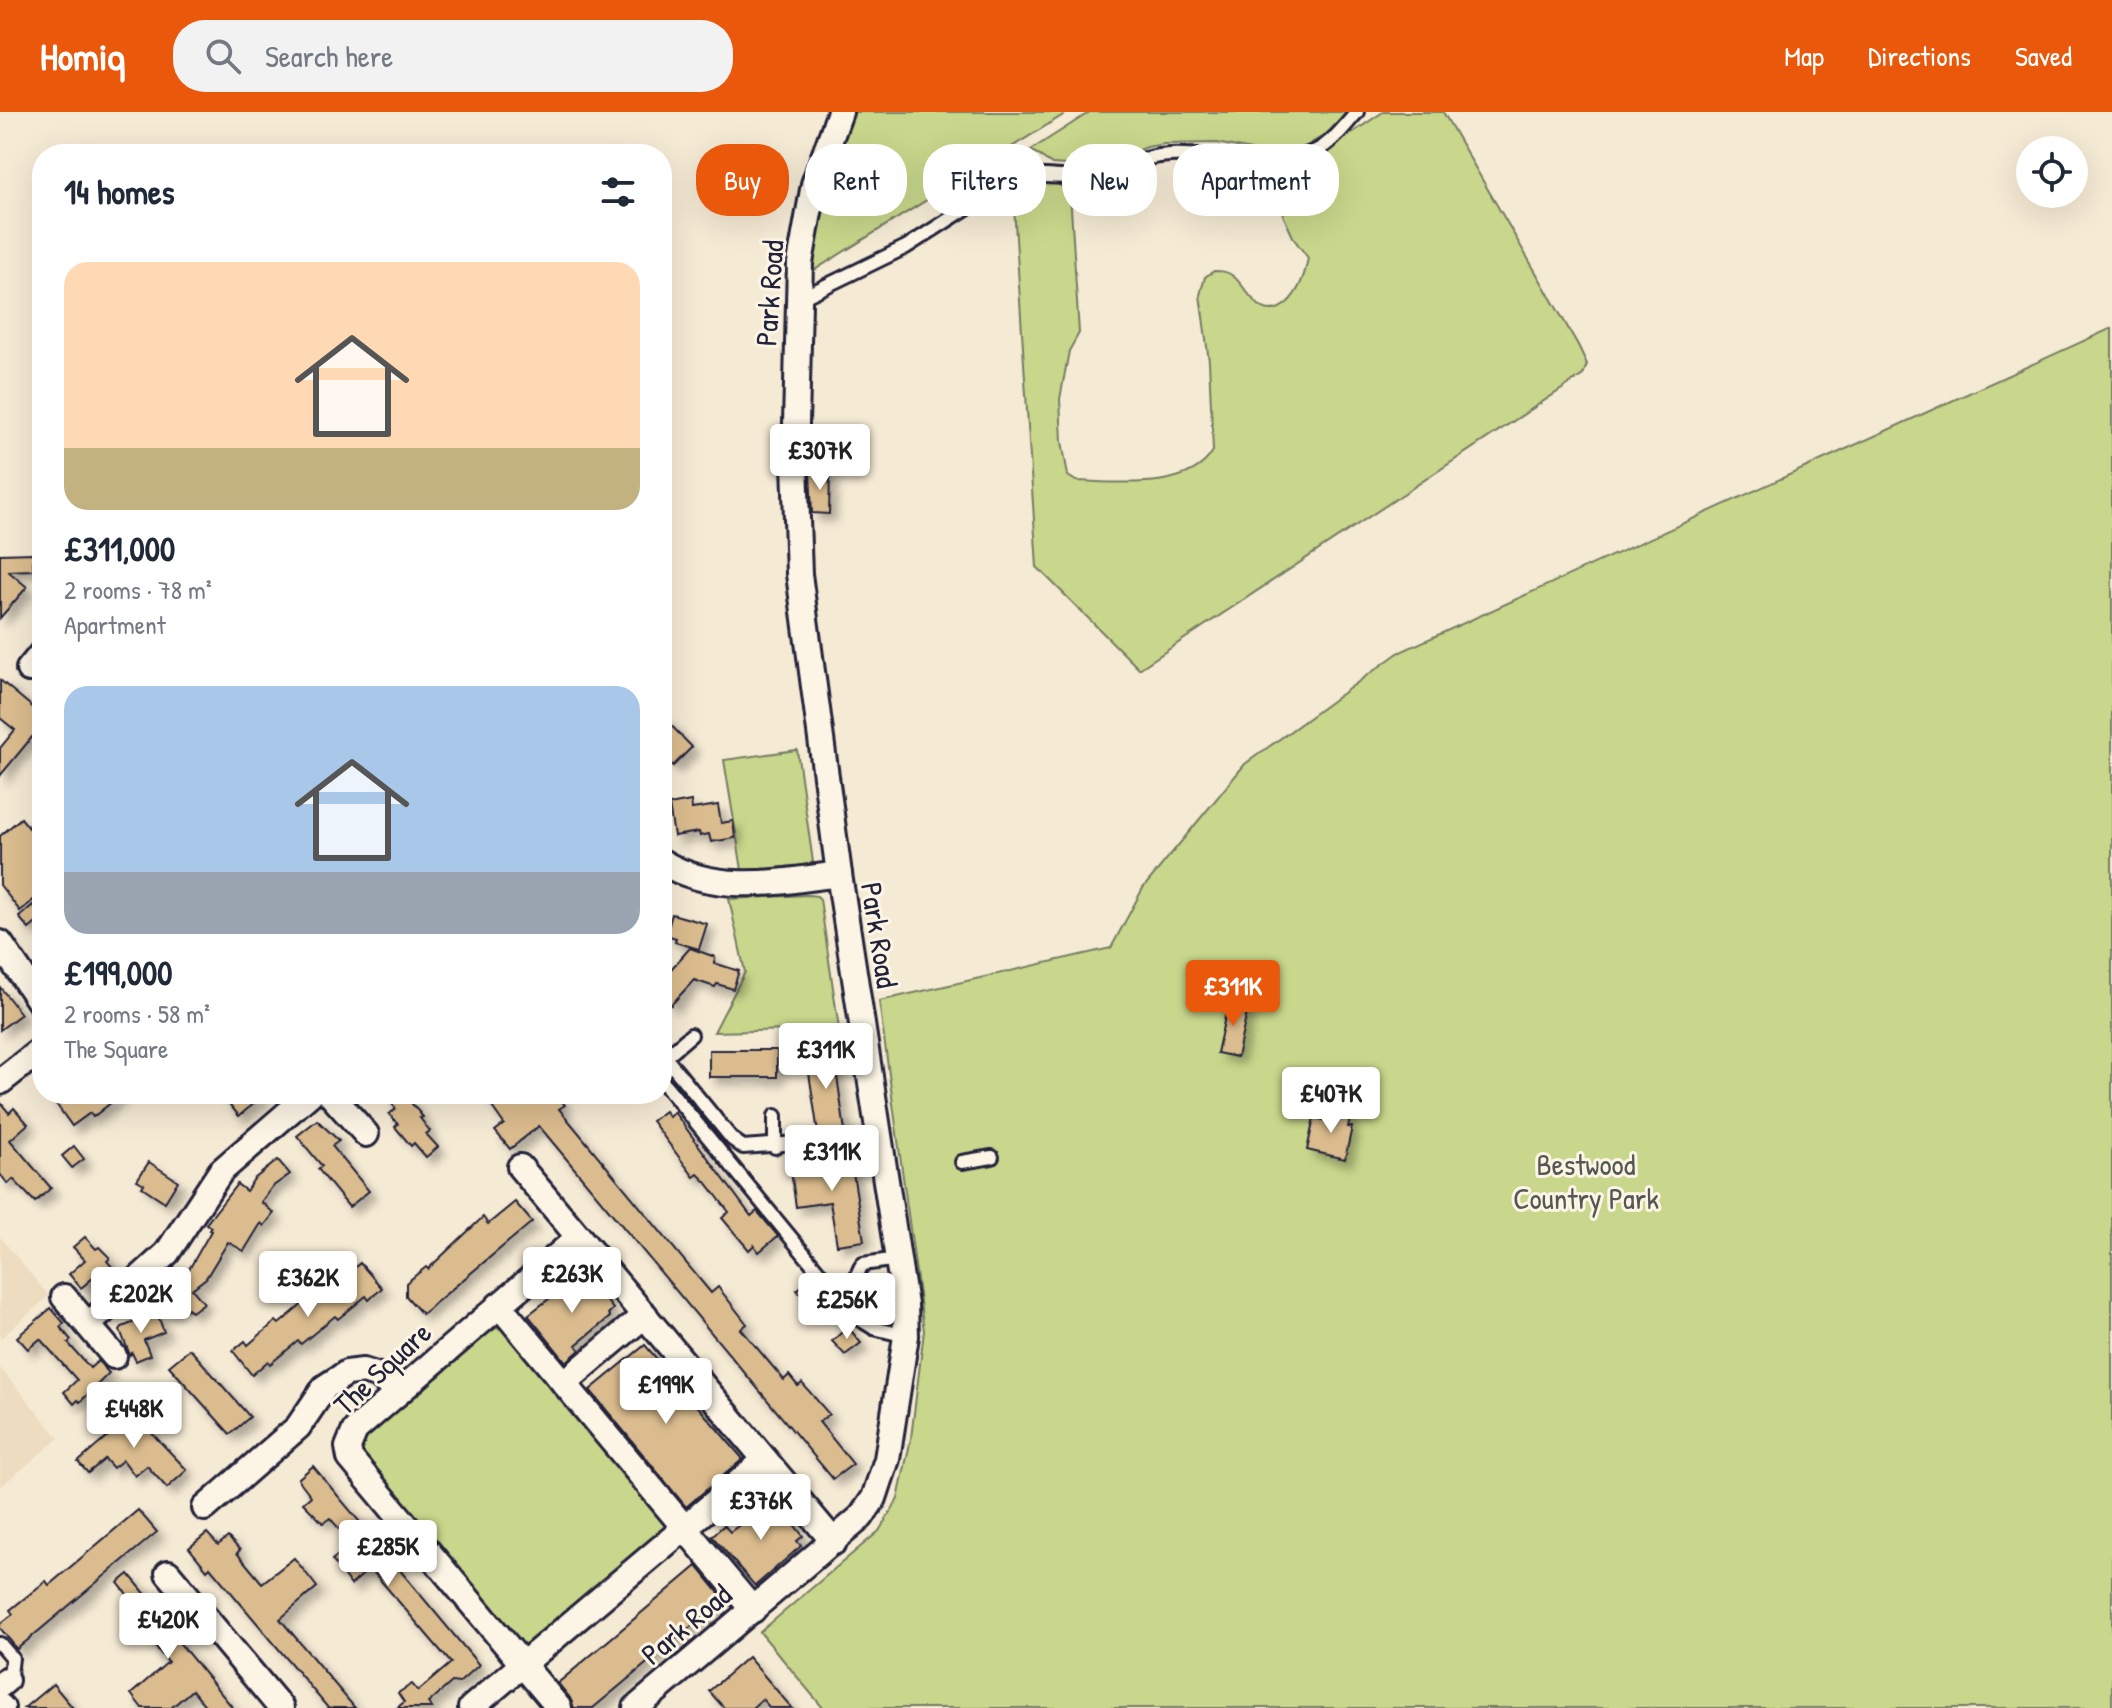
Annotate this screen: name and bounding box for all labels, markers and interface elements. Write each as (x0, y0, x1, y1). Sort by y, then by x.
search box (173, 20, 733, 92)
text: Homiq (40, 30, 125, 82)
icon: search (201, 34, 245, 78)
text: Search here (265, 36, 393, 76)
text: Map (1784, 37, 1824, 75)
text: Directions (1868, 37, 1971, 75)
text: Saved (2015, 37, 2072, 75)
map controls (2016, 136, 2088, 208)
button: locate (2016, 136, 2088, 208)
chip: Buy (696, 144, 789, 216)
chip: Rent (805, 144, 907, 216)
chip: Filters (923, 144, 1046, 216)
chip: New (1062, 144, 1157, 216)
chip: Apartment (1173, 144, 1339, 216)
text: 14 homes (64, 169, 175, 215)
icon: filters (596, 170, 640, 214)
street label: Park Road (745, 238, 793, 347)
icon: home (280, 314, 424, 458)
pin: £307K (764, 424, 876, 492)
text: £307K (788, 432, 852, 467)
text: £311,000 (64, 526, 175, 572)
text: 2 rooms · 78 m² (64, 572, 212, 607)
text: Apartment (64, 607, 166, 642)
icon: home (280, 738, 424, 882)
street label: Park Road (852, 879, 908, 991)
text: £199,000 (64, 950, 173, 996)
pin: £311K (1177, 960, 1289, 1028)
text: £311K (1204, 968, 1262, 1003)
text: 2 rooms · 58 m² (64, 996, 210, 1031)
pin: £311K (770, 1023, 882, 1091)
text: The Square (64, 1031, 168, 1066)
text: £311K (797, 1031, 855, 1066)
pin: £407K (1275, 1067, 1387, 1135)
text: £407K (1300, 1075, 1362, 1110)
pin: £311K (776, 1125, 888, 1193)
text: £311K (803, 1133, 861, 1168)
park label: Bestwood Country Park (1513, 1144, 1659, 1218)
pin: £263K (516, 1247, 628, 1315)
pin: £362K (252, 1251, 364, 1319)
text: £263K (541, 1255, 603, 1290)
text: £362K (277, 1259, 339, 1294)
pin: £202K (85, 1267, 197, 1335)
pin: £256K (791, 1273, 903, 1341)
text: £202K (109, 1275, 173, 1310)
text: £256K (816, 1281, 878, 1316)
street label: The Square (324, 1312, 440, 1424)
pin: £199K (610, 1358, 722, 1426)
text: £199K (638, 1366, 694, 1401)
pin: £448K (78, 1382, 190, 1450)
text: £448K (105, 1390, 163, 1425)
pin: £376K (705, 1474, 817, 1542)
text: £376K (730, 1482, 792, 1517)
pin: £285K (332, 1520, 444, 1588)
text: £285K (357, 1528, 419, 1563)
street label: Park Road (632, 1574, 740, 1673)
pin: £420K (112, 1593, 224, 1661)
text: £420K (137, 1601, 199, 1636)

